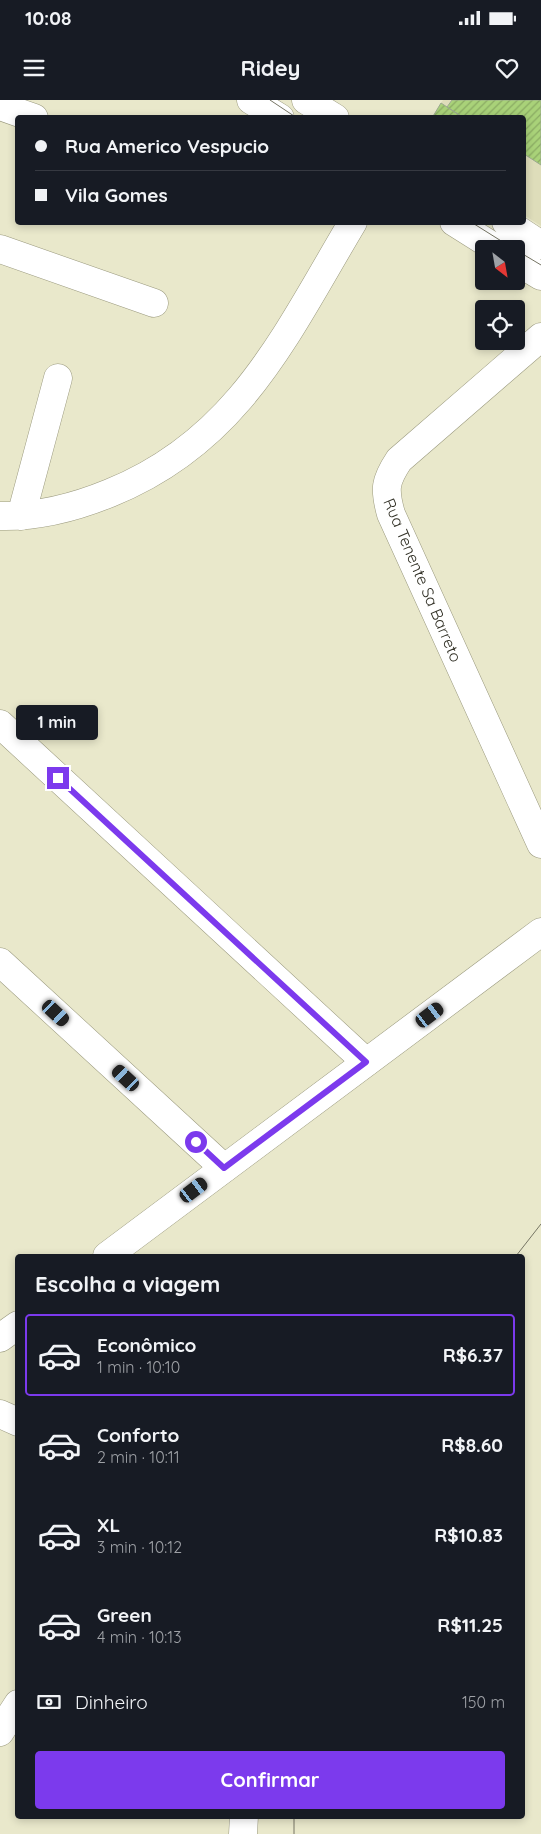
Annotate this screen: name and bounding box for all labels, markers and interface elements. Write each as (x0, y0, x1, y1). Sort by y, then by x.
text: 10:08 (25, 6, 71, 30)
icon: menu (20, 54, 48, 82)
text: Ridey (241, 54, 300, 82)
icon: heart (493, 54, 521, 82)
text: Rua Americo Vespucio (65, 134, 269, 158)
text: Vila Gomes (65, 183, 168, 207)
north arrow (475, 240, 525, 290)
map controls (475, 240, 525, 350)
button: locate (475, 300, 525, 350)
street label: Rua Tenente Sa Barreto (379, 495, 467, 665)
callout: 1 min (17, 706, 99, 740)
text: 1 min (38, 712, 76, 732)
route end (47, 767, 69, 789)
car (39, 997, 72, 1029)
car (413, 1000, 446, 1030)
car (109, 1062, 142, 1094)
route start (185, 1131, 207, 1153)
car (177, 1175, 210, 1205)
text: Escolha a viagem (35, 1270, 220, 1298)
icon: car (37, 1333, 82, 1378)
text: Econômico (97, 1333, 196, 1357)
text: R$6.37 (443, 1343, 503, 1367)
text: 1 min · 10:10 (97, 1357, 180, 1377)
icon: car (37, 1423, 82, 1468)
text: Conforto (97, 1423, 179, 1447)
text: R$8.60 (441, 1433, 503, 1457)
text: 2 min · 10:11 (97, 1447, 180, 1467)
icon: car (37, 1513, 82, 1558)
text: XL (97, 1513, 120, 1537)
text: R$10.83 (434, 1523, 503, 1547)
text: 3 min · 10:12 (97, 1537, 182, 1557)
icon: car (37, 1603, 82, 1648)
text: Green (97, 1603, 152, 1627)
text: R$11.25 (437, 1613, 503, 1637)
text: 4 min · 10:13 (97, 1627, 182, 1647)
icon: cash (35, 1688, 63, 1716)
text: Dinheiro (75, 1690, 148, 1714)
text: 150 m (462, 1692, 505, 1712)
button: Confirmar (35, 1751, 505, 1809)

